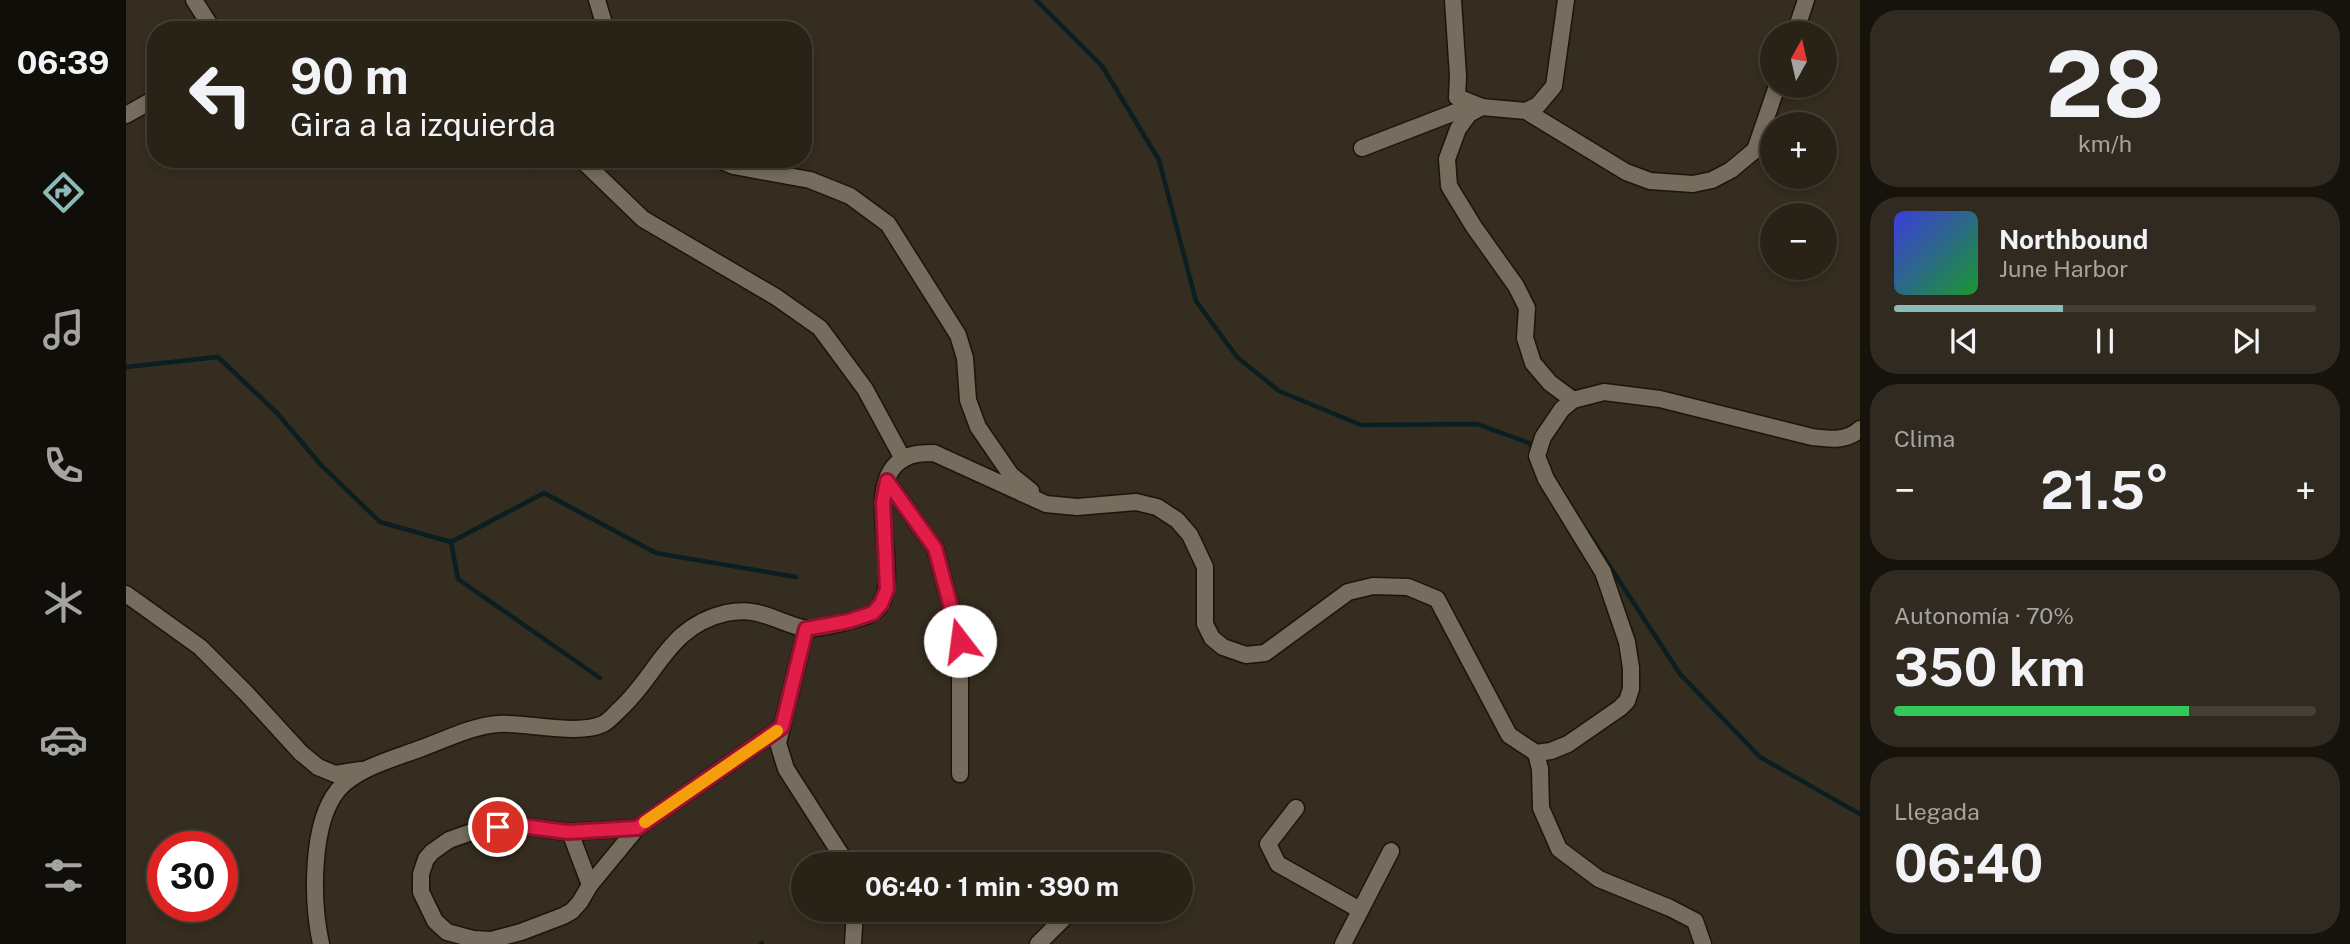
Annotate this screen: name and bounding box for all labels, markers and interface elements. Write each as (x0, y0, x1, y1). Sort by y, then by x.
north arrow (1760, 21, 1838, 98)
map controls (1760, 21, 1837, 280)
text: 28 (2046, 31, 2164, 137)
text: 06:39 (17, 44, 109, 81)
text: 90 m (290, 47, 409, 105)
icon: left (175, 49, 266, 140)
text: Gira a la izquierda (290, 106, 556, 143)
button: + (1760, 112, 1837, 189)
text: km/h (2078, 130, 2132, 157)
icon: directions (39, 168, 88, 217)
button: − (1760, 203, 1837, 280)
text: Northbound (1999, 224, 2148, 255)
text: June Harbor (1999, 255, 2128, 282)
icon: music (39, 305, 88, 354)
icon: previous (1945, 322, 1983, 360)
icon: pause (2086, 322, 2124, 360)
icon: next (2227, 322, 2265, 360)
text: Clima (1894, 425, 1955, 452)
icon: phone (39, 441, 88, 490)
text: 21.5° (2040, 460, 2170, 521)
text: − (1894, 468, 1915, 513)
text: + (2295, 468, 2316, 513)
icon: climate (39, 578, 88, 627)
text: Autonomía · 70% (1894, 602, 2074, 629)
position arrow (923, 604, 997, 678)
text: 350 km (1894, 637, 2086, 698)
icon: car (39, 715, 88, 764)
pin (468, 797, 528, 857)
text: Llegada (1894, 798, 1980, 825)
icon: arrive (479, 808, 517, 846)
speed limit sign: 30 (147, 831, 238, 922)
text: 06:40 (1894, 833, 2043, 894)
icon: filters (39, 851, 88, 900)
text: 06:40 · 1 min · 390 m (865, 871, 1119, 902)

